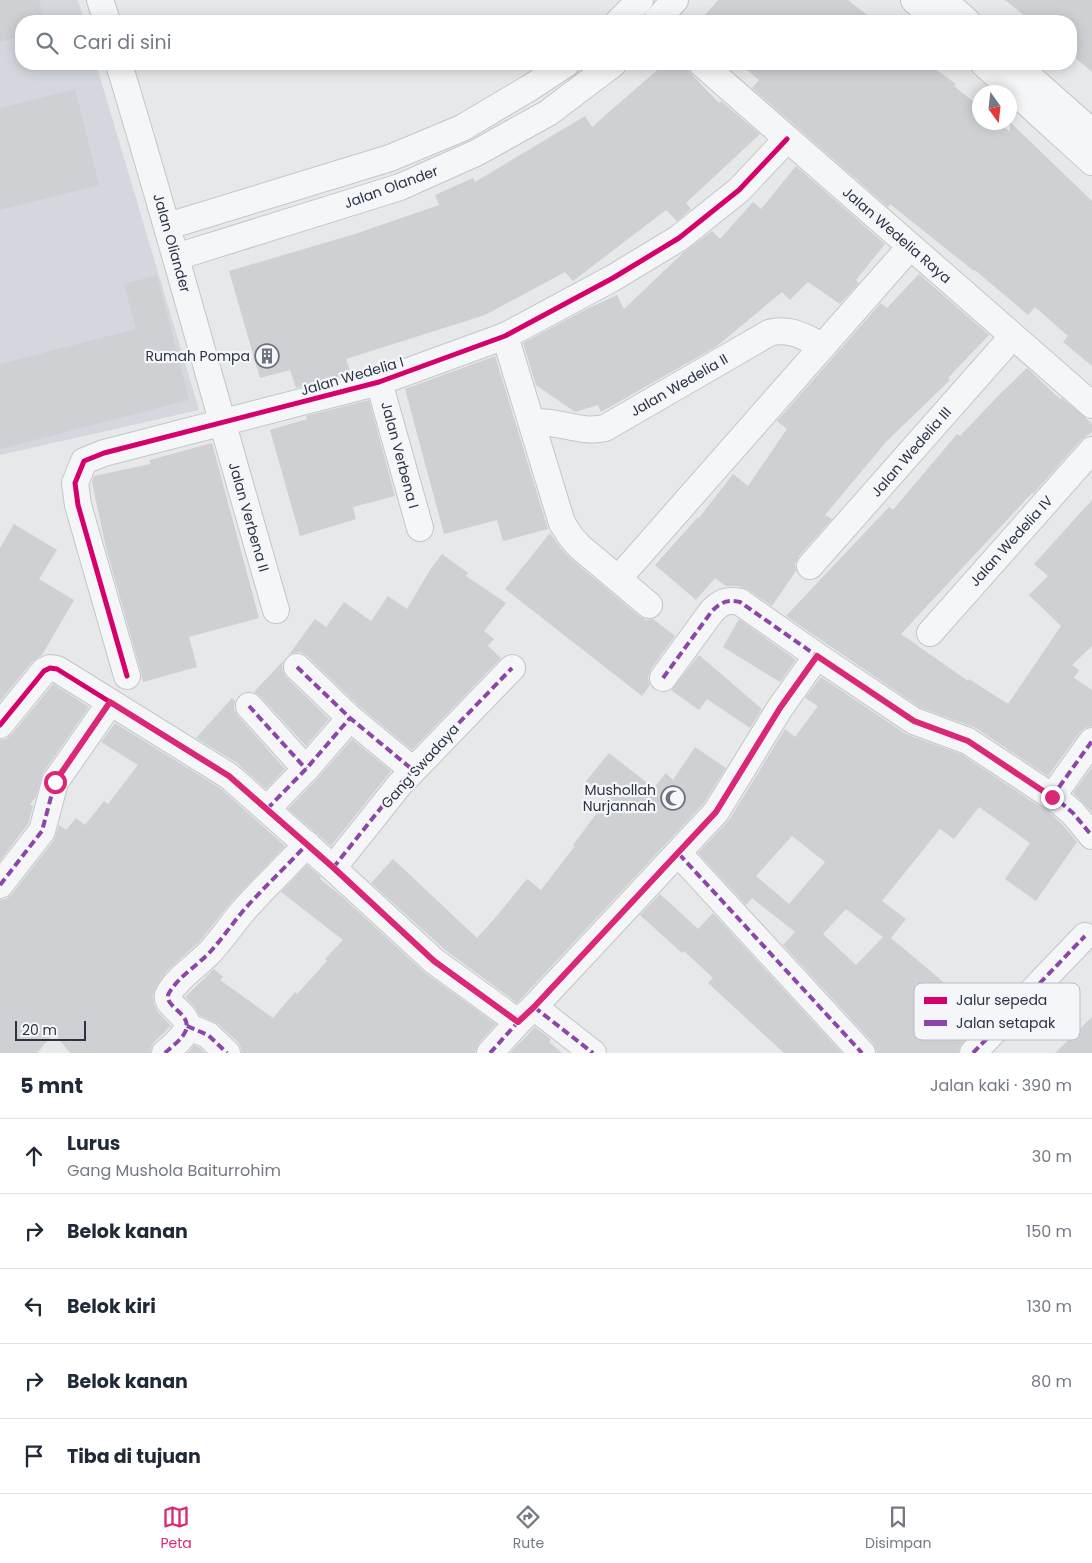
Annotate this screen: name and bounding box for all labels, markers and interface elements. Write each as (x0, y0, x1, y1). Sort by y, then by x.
search box (15, 15, 1077, 70)
icon: search (33, 29, 61, 57)
text: Cari di sini (73, 29, 171, 56)
north arrow (972, 85, 1017, 130)
street label: Jalan Olander (341, 161, 441, 213)
street label: Jalan Wedelia Raya (838, 182, 956, 288)
street label: Jalan Oliander (148, 191, 196, 295)
building icon: Rumah Pompa (254, 343, 280, 369)
place label: Rumah Pompa (146, 346, 250, 366)
street label: Jalan Wedelia II (626, 349, 732, 421)
street label: Jalan Wedelia I (298, 352, 406, 400)
street label: Jalan Verbena I (376, 399, 424, 511)
street label: Jalan Wedelia III (866, 403, 956, 501)
street label: Jalan Verbena II (224, 460, 274, 574)
street label: Jalan Wedelia IV (965, 491, 1058, 591)
street label: Gang Swadaya (376, 719, 464, 813)
route start (44, 771, 67, 794)
place label: Mushollah Nurjannah (583, 780, 656, 816)
mosque icon: Mushollah Nurjannah (660, 785, 686, 811)
route end (1041, 786, 1064, 809)
legend (914, 983, 1080, 1040)
text: Jalur sepeda (956, 990, 1047, 1010)
text: Jalan setapak (956, 1013, 1056, 1033)
scale bar (15, 1018, 86, 1041)
text: 20 m (22, 1020, 57, 1040)
text: 5 mnt (20, 1071, 83, 1100)
text: Jalan kaki · 390 m (930, 1074, 1072, 1097)
text: Lurus (67, 1130, 120, 1157)
icon: ahead (20, 1142, 48, 1170)
text: 30 m (1032, 1145, 1072, 1168)
text: Gang Mushola Baiturrohim (67, 1159, 281, 1182)
icon: right (20, 1217, 48, 1245)
text: Belok kanan (67, 1218, 188, 1245)
text: 150 m (1026, 1220, 1072, 1243)
icon: left (20, 1292, 48, 1320)
text: Belok kiri (67, 1293, 156, 1320)
text: 130 m (1027, 1295, 1072, 1318)
icon: right (20, 1367, 48, 1395)
text: Belok kanan (67, 1368, 188, 1395)
text: 80 m (1031, 1370, 1072, 1393)
icon: arrive (20, 1442, 48, 1470)
text: Tiba di tujuan (67, 1443, 201, 1470)
tab: Peta (160, 1503, 192, 1554)
tab: Rute (513, 1503, 544, 1554)
tab: Disimpan (865, 1503, 931, 1554)

